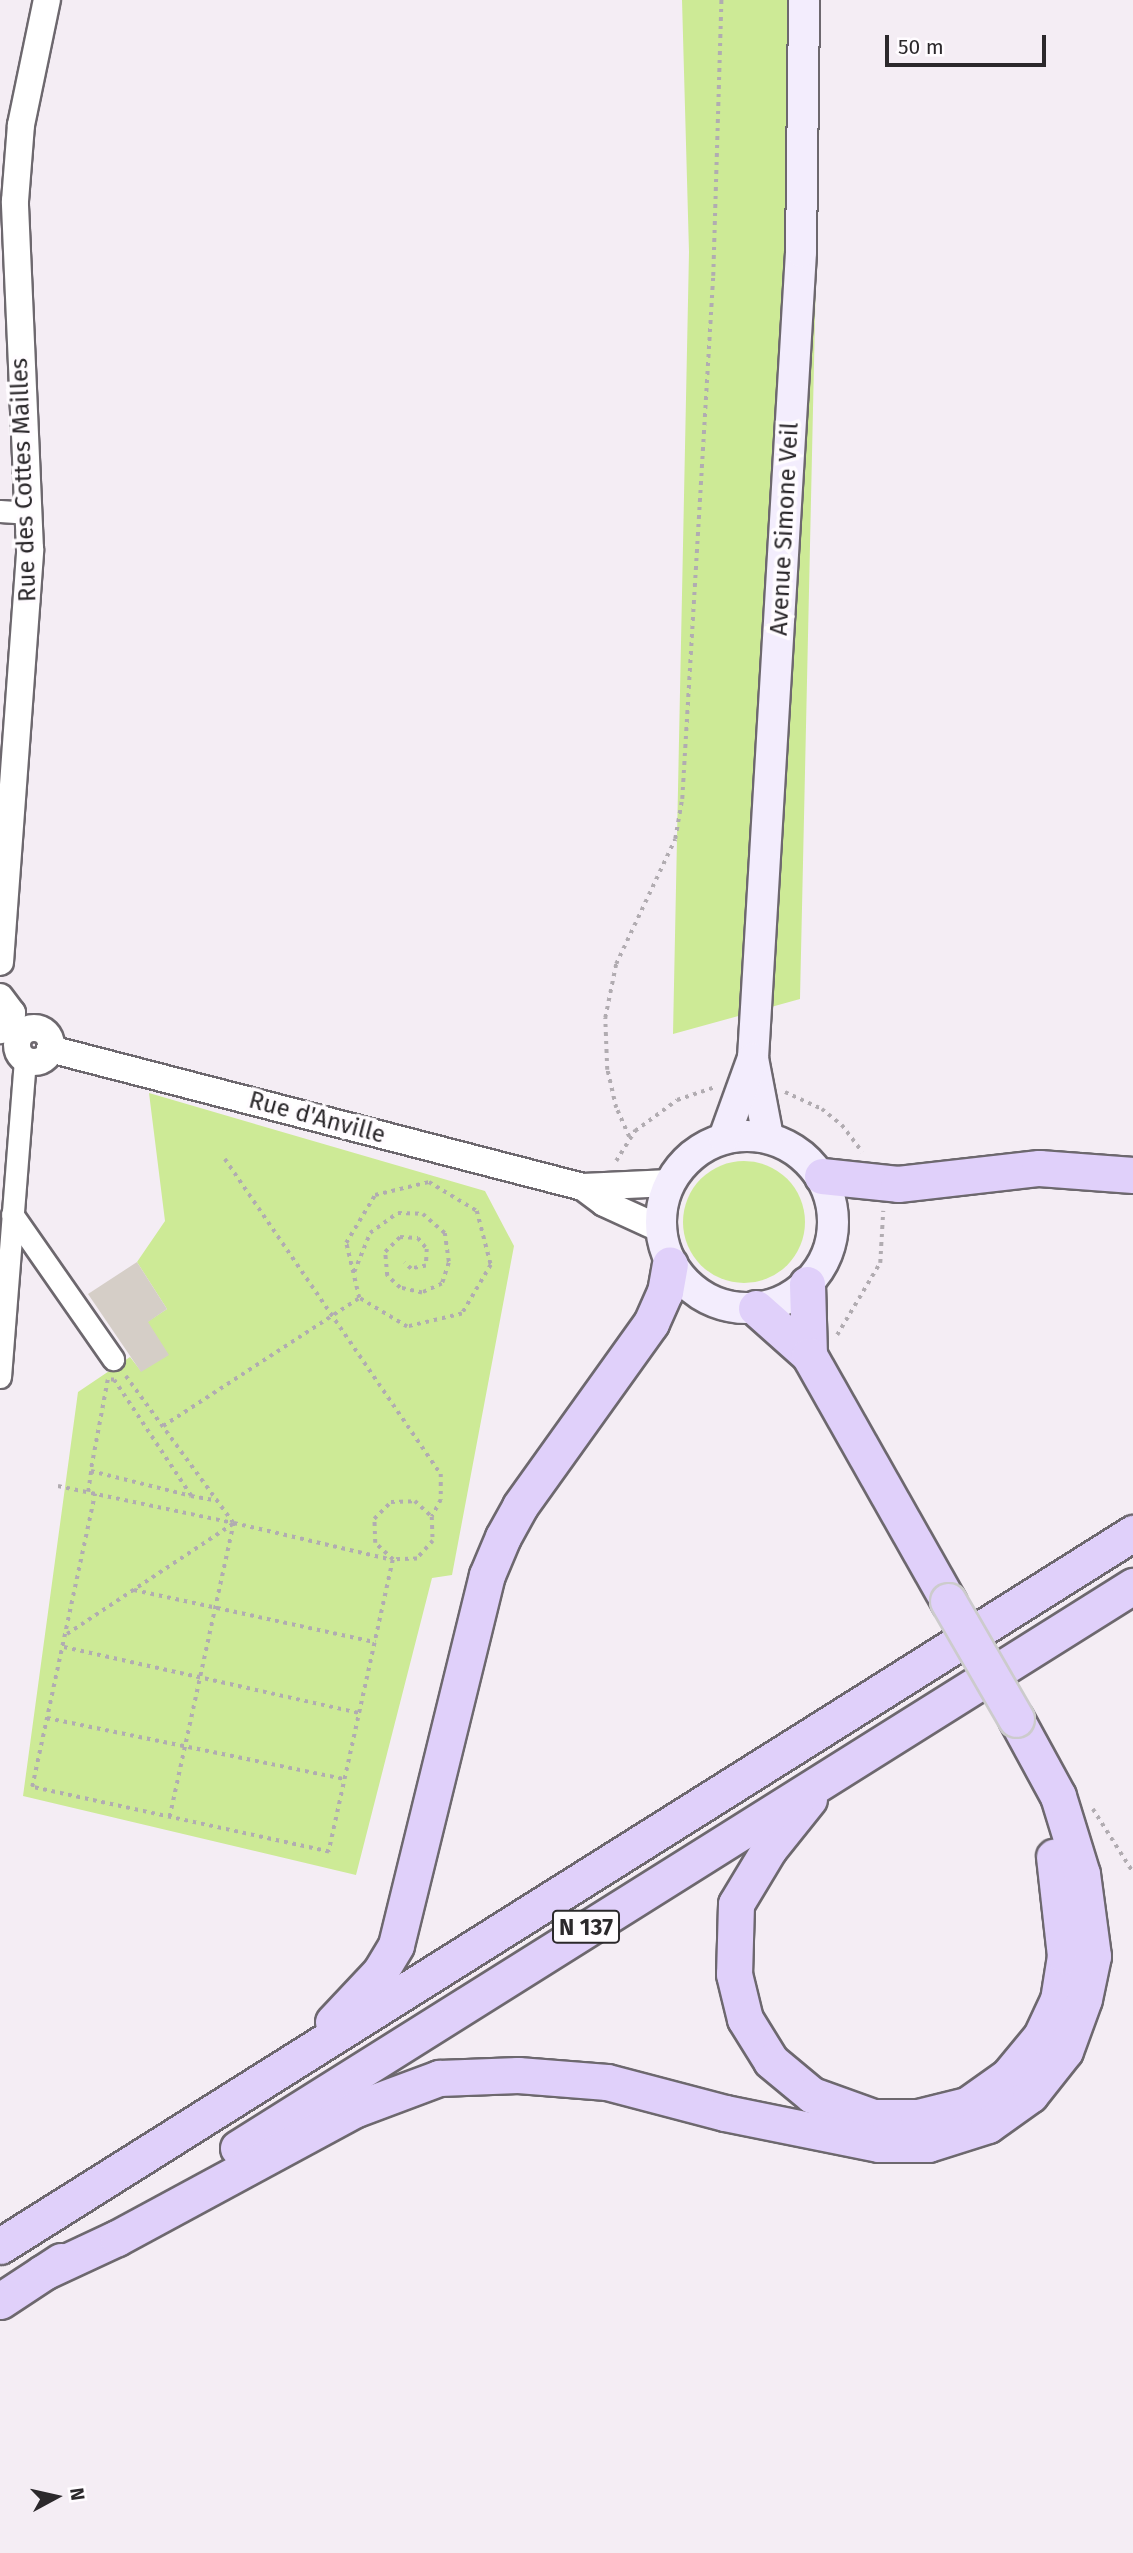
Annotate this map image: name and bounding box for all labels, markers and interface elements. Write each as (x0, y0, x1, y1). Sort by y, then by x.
scale bar (888, 21, 1049, 65)
text: 50 m (898, 34, 944, 60)
street label: Rue des Cottes Mailles (5, 357, 43, 603)
street label: Avenue Simone Veil (765, 422, 805, 636)
street label: Rue d'Anville (246, 1086, 388, 1150)
road number: N 137 (551, 1908, 621, 1946)
north arrow (21, 2462, 91, 2532)
text: N (65, 2486, 90, 2502)

